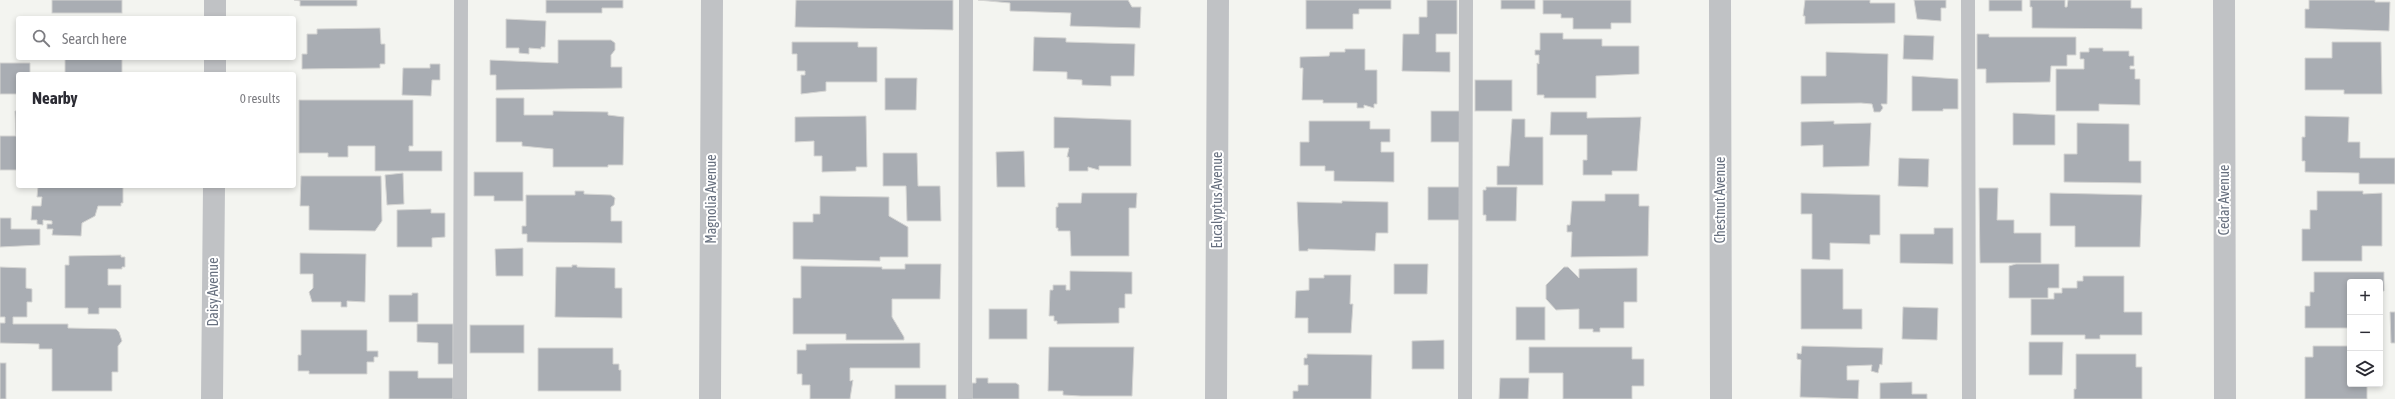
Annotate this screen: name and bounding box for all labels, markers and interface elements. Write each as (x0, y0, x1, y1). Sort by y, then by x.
search box (16, 16, 296, 60)
icon: search (30, 27, 52, 49)
text: Search here (62, 30, 127, 47)
text: Nearby (32, 88, 78, 108)
text: 0 results (240, 91, 280, 106)
street label: Eucalyptus Avenue (1209, 152, 1225, 248)
street label: Magnolia Avenue (703, 154, 719, 244)
street label: Chestnut Avenue (1712, 157, 1728, 243)
street label: Cedar Avenue (2216, 165, 2232, 235)
street label: Daisy Avenue (205, 258, 221, 326)
map controls (2347, 279, 2383, 387)
button: + (2347, 279, 2383, 315)
button: − (2347, 315, 2383, 351)
button: layers (2347, 351, 2383, 387)

